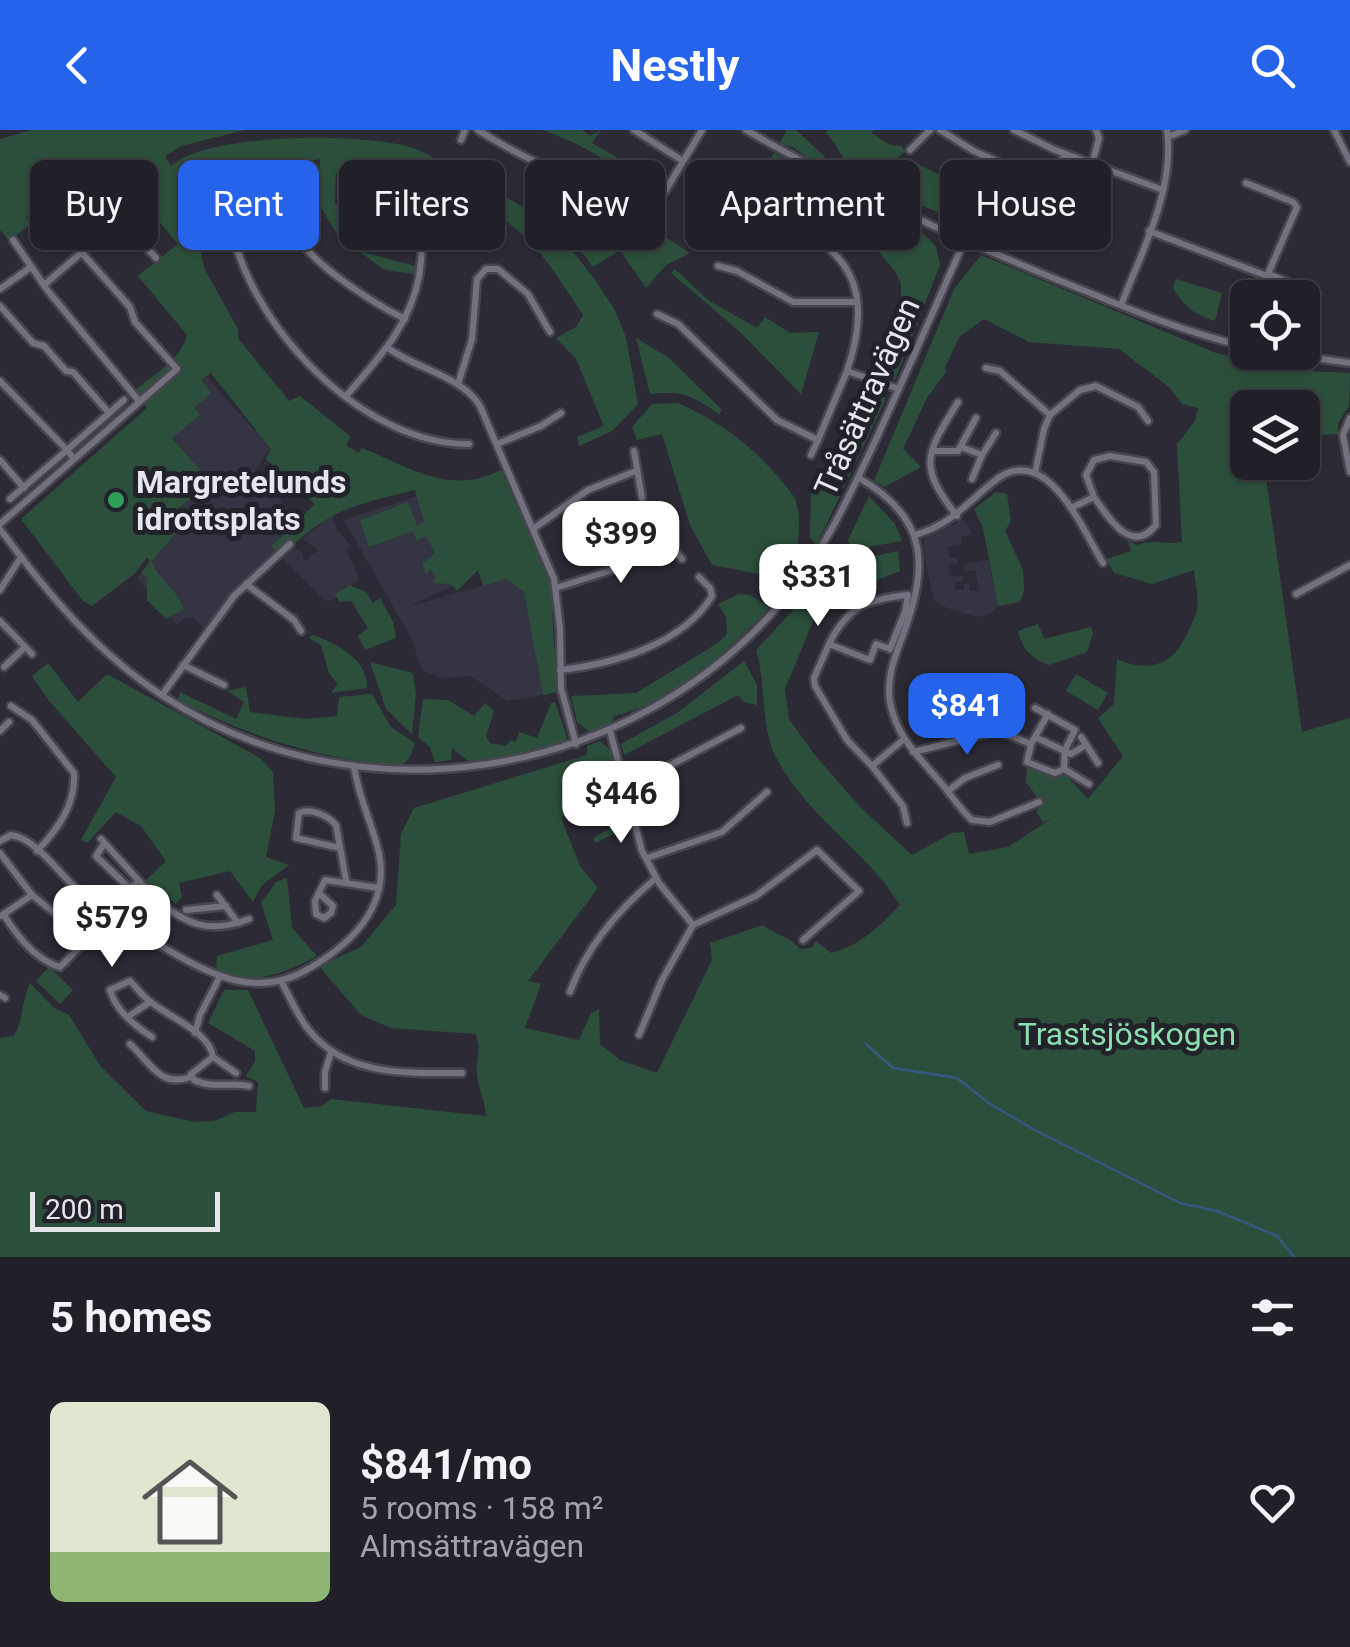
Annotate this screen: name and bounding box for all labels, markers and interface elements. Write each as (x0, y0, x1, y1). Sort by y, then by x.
icon: back (50, 38, 105, 93)
icon: search (1245, 38, 1300, 93)
text: Nestly (611, 39, 739, 92)
chip: Buy (30, 160, 158, 250)
chip: Rent (178, 160, 319, 250)
chip: Filters (339, 160, 505, 250)
chip: New (525, 160, 665, 250)
chip: Apartment (685, 160, 920, 250)
chip: House (940, 160, 1111, 250)
map controls (1230, 280, 1320, 480)
button: locate (1230, 280, 1320, 370)
street label: Tråsättravägen (806, 292, 928, 502)
button: layers (1230, 390, 1320, 480)
place label: Margretelunds idrottsplats (136, 463, 346, 538)
marker: Margretelunds idrottsplats (105, 489, 127, 511)
pin: $399 (562, 501, 680, 586)
text: $399 (584, 514, 658, 552)
pin: $331 (759, 544, 877, 629)
text: $331 (781, 557, 855, 595)
pin: $841 (908, 673, 1026, 758)
text: $841 (930, 686, 1004, 724)
pin: $446 (562, 761, 680, 846)
text: $446 (584, 774, 658, 812)
pin: $579 (53, 885, 171, 970)
text: $579 (75, 898, 149, 936)
park label: Trastsjöskogen (1018, 1015, 1236, 1053)
scale bar (30, 1187, 220, 1232)
text: 200 m (45, 1193, 124, 1226)
icon: filters (1245, 1290, 1300, 1345)
text: 5 homes (50, 1293, 212, 1342)
text: $841/mo (360, 1440, 532, 1489)
icon: home (130, 1442, 250, 1562)
icon: heart (1245, 1475, 1300, 1530)
text: 5 rooms · 158 m² (360, 1489, 603, 1527)
text: Almsättravägen (360, 1527, 584, 1565)

